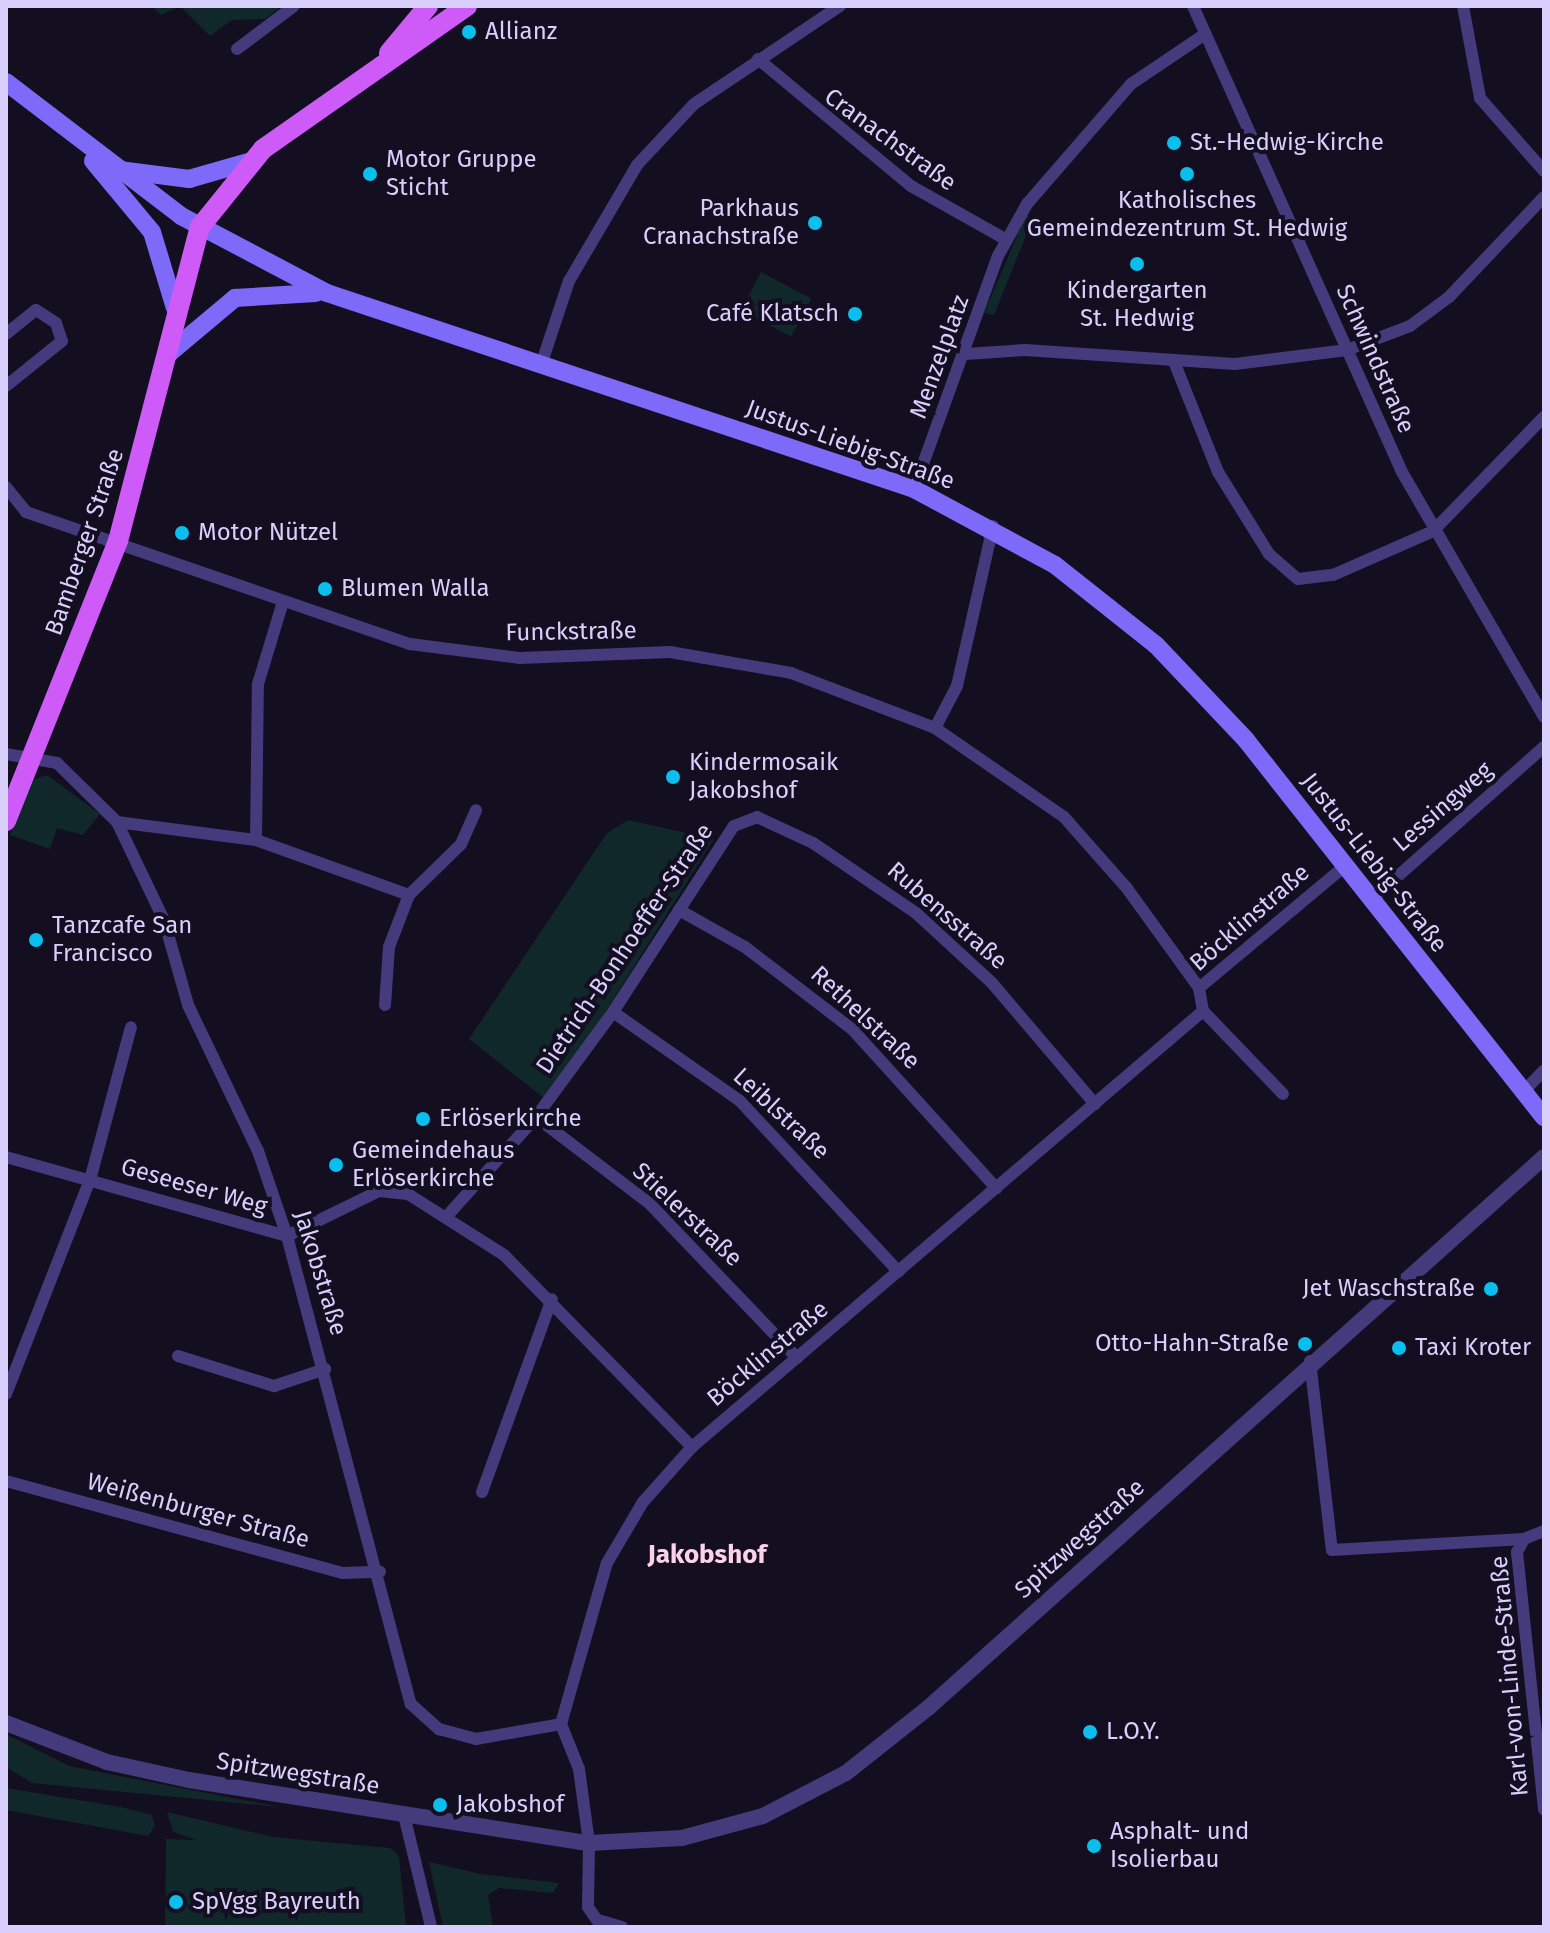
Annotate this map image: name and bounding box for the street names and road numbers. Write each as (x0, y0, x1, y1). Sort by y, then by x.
street label: Cranachstraße (818, 83, 962, 197)
street label: Schwindstraße (1329, 280, 1421, 438)
street label: Menzelplatz (904, 291, 976, 423)
street label: Justus-Liebig-Straße (742, 394, 958, 496)
street label: Bamberger Straße (40, 445, 130, 639)
street label: Funckstraße (505, 616, 637, 648)
street label: Lessingweg (1387, 756, 1499, 858)
street label: Justus-Liebig-Straße (1295, 767, 1453, 959)
street label: Dietrich-Bonhoeffer-Straße (530, 818, 720, 1080)
street label: Rubensstraße (881, 856, 1013, 976)
street label: Böcklinstraße (1184, 858, 1316, 978)
street label: Rethelstraße (804, 960, 926, 1076)
street label: Leiblstraße (727, 1062, 835, 1166)
street label: Geseeser Weg (118, 1152, 270, 1222)
street label: Stielerstraße (626, 1157, 748, 1273)
street label: Jakobstraße (287, 1207, 353, 1339)
street label: Böcklinstraße (702, 1295, 834, 1413)
street label: Weißenburger Straße (84, 1467, 312, 1555)
street label: Spitzwegstraße (1009, 1473, 1151, 1605)
street label: Karl-von-Linde-Straße (1485, 1554, 1535, 1798)
street label: Spitzwegstraße (215, 1747, 381, 1801)

